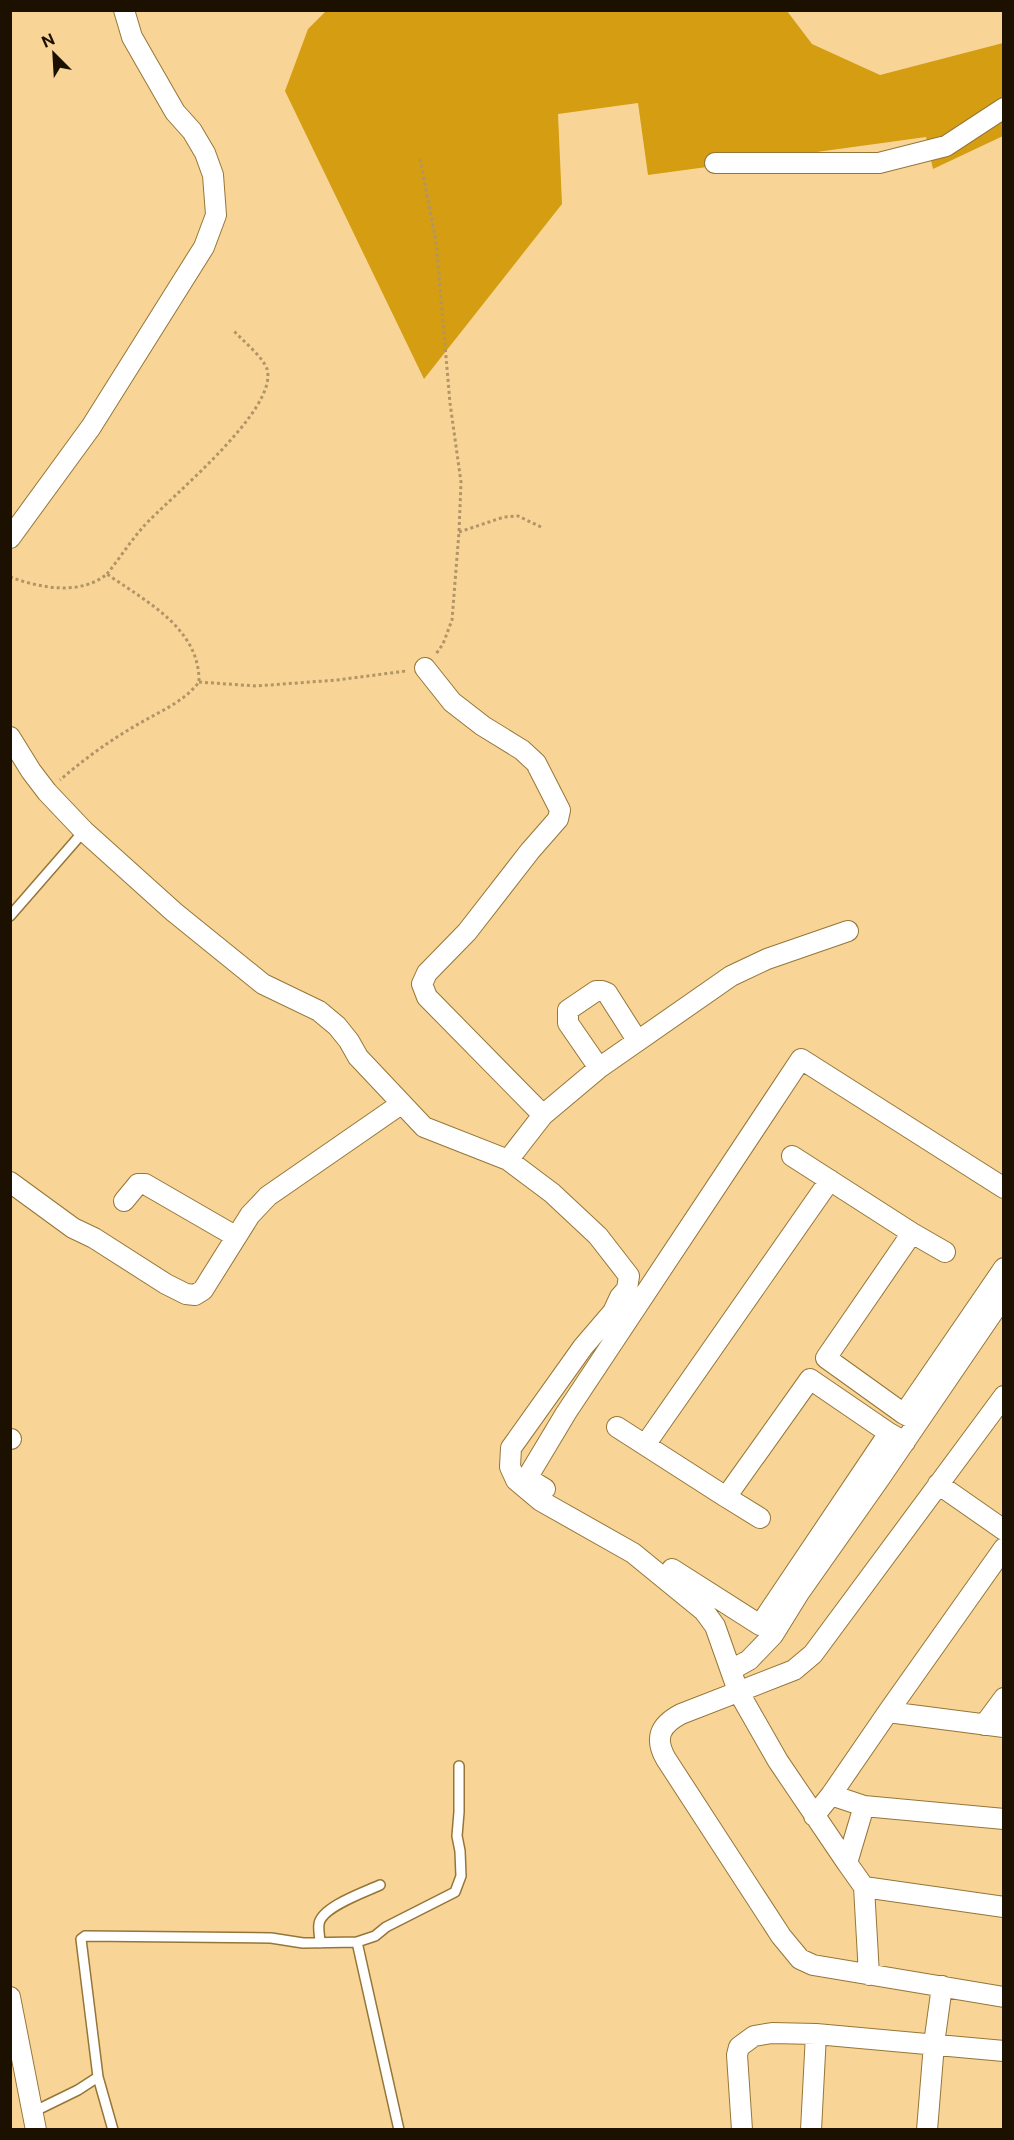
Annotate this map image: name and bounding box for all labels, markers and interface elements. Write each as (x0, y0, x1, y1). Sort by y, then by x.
north arrow (24, 24, 84, 84)
text: N (39, 30, 58, 52)

